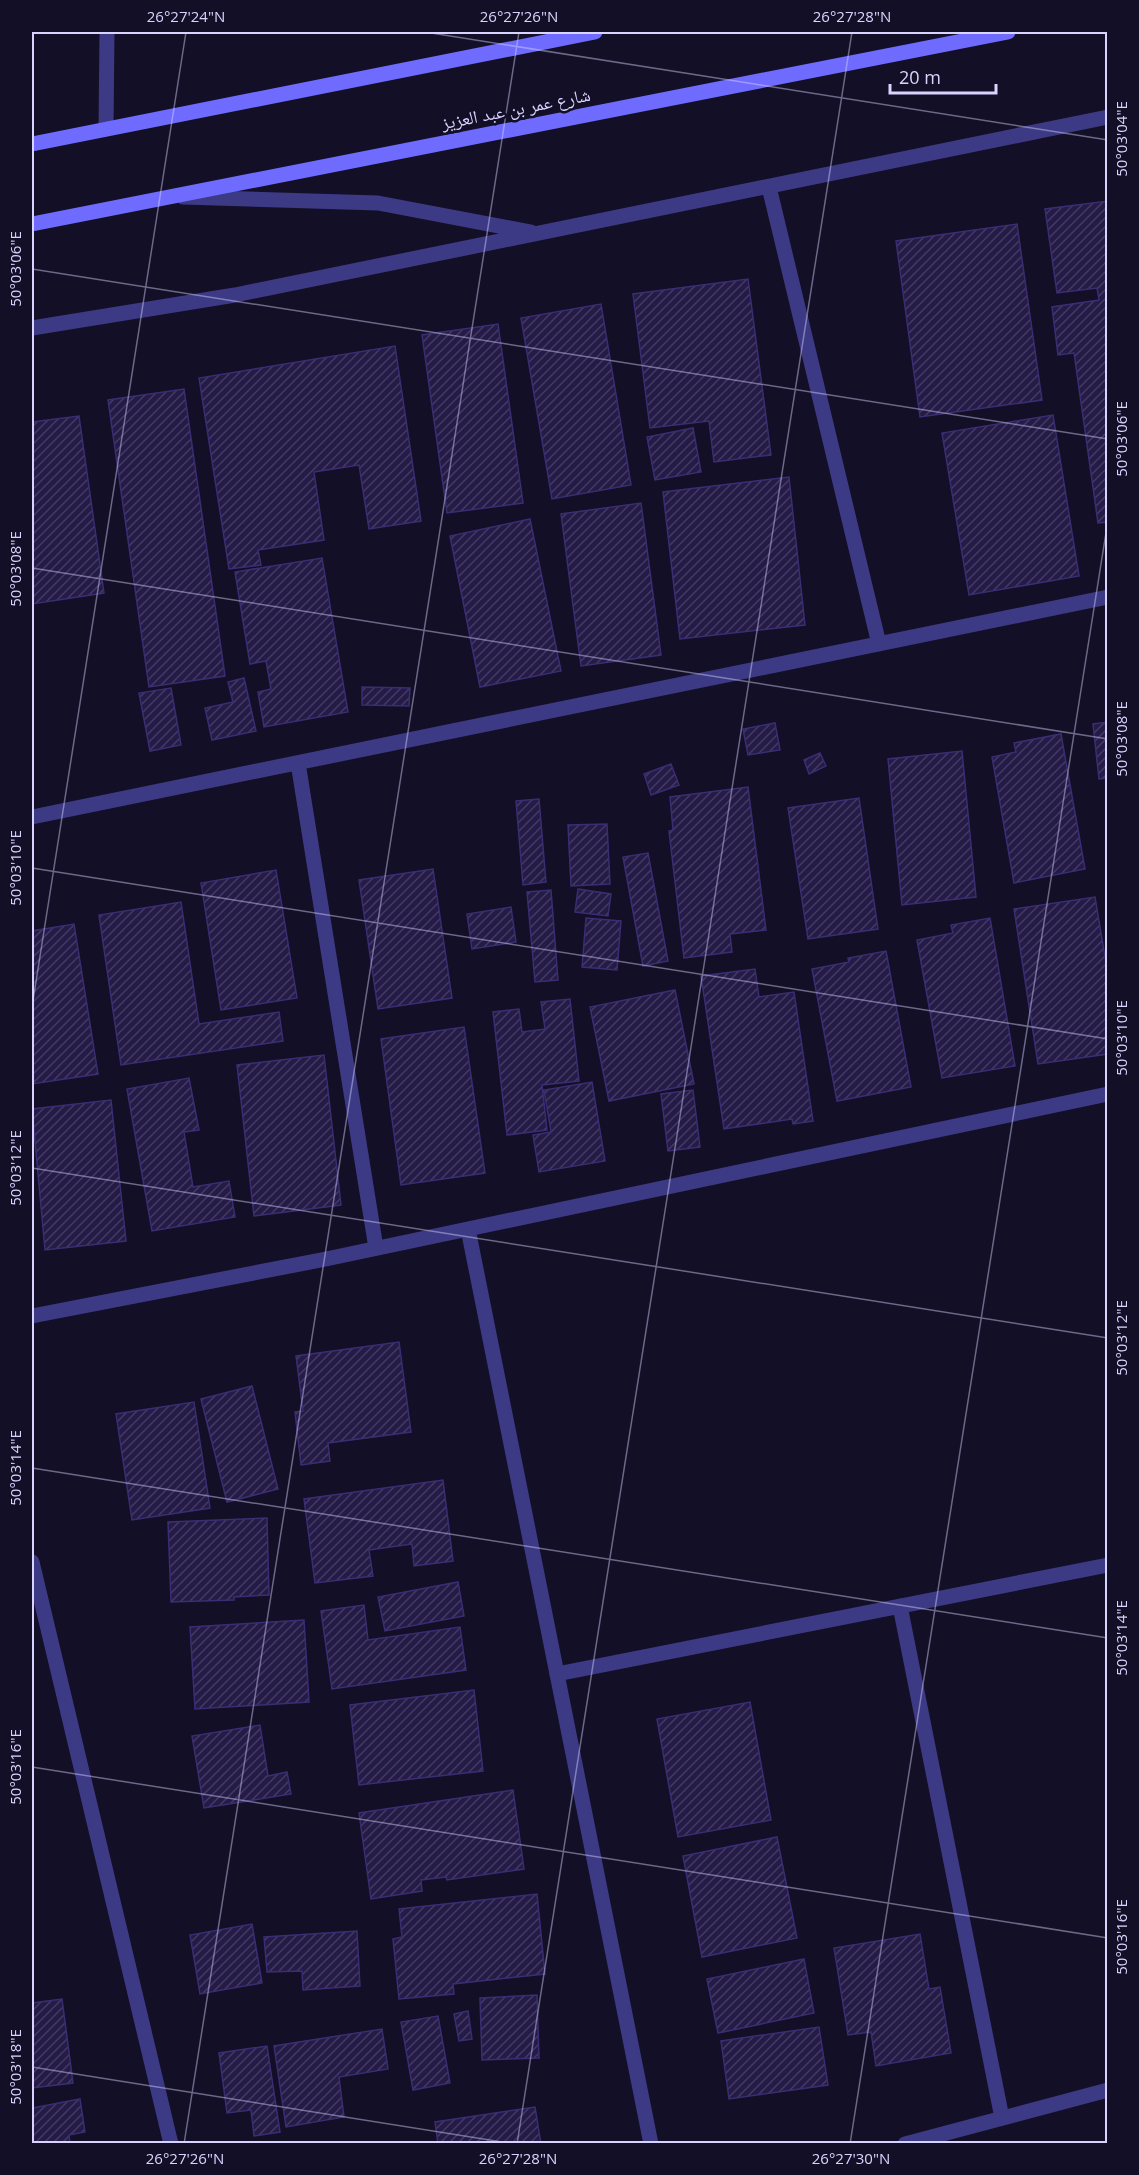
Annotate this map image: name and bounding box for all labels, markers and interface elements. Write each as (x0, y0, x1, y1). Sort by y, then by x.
text: 26°27'24"N (147, 6, 225, 26)
text: 26°27'26"N (480, 6, 558, 26)
text: 26°27'28"N (813, 6, 891, 26)
scale bar (890, 57, 996, 95)
text: 20 m (899, 65, 941, 89)
street label: شارع عمر بن عبد العزيز (438, 82, 592, 134)
text: 50°03'04"E (1111, 101, 1131, 177)
text: 50°03'06"E (5, 231, 25, 307)
text: 50°03'06"E (1111, 401, 1131, 477)
text: 50°03'08"E (5, 531, 25, 607)
text: 50°03'08"E (1111, 701, 1131, 777)
text: 50°03'10"E (5, 830, 25, 906)
text: 50°03'10"E (1111, 1000, 1131, 1076)
text: 50°03'12"E (5, 1130, 25, 1206)
text: 50°03'12"E (1111, 1300, 1131, 1376)
text: 50°03'14"E (5, 1430, 25, 1506)
text: 50°03'14"E (1111, 1600, 1131, 1676)
text: 50°03'16"E (5, 1729, 25, 1805)
text: 50°03'16"E (1111, 1899, 1131, 1975)
text: 50°03'18"E (5, 2029, 25, 2105)
text: 26°27'26"N (146, 2148, 224, 2168)
text: 26°27'28"N (479, 2148, 557, 2168)
text: 26°27'30"N (812, 2148, 890, 2168)

